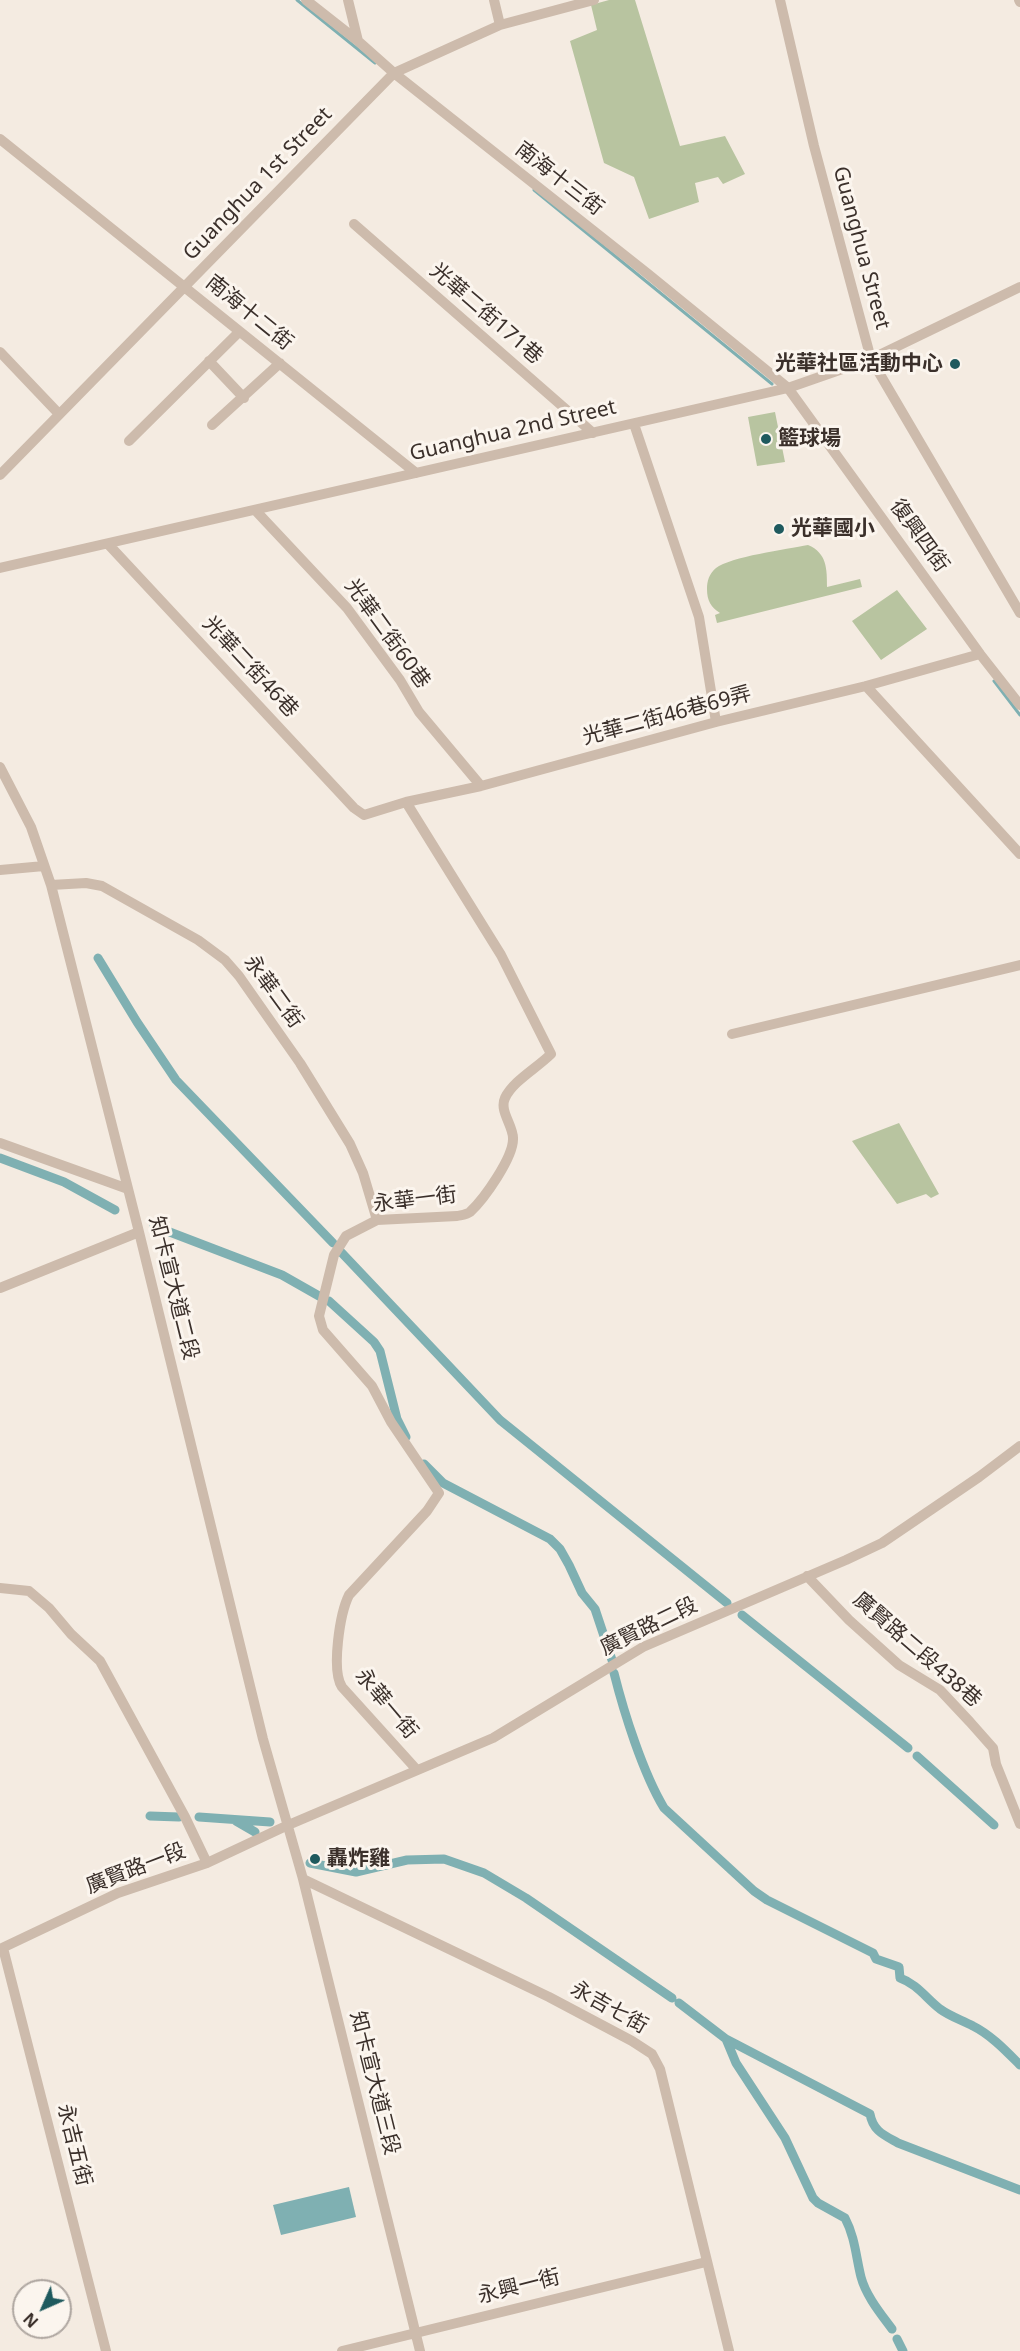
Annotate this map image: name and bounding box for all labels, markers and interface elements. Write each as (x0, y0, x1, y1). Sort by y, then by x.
street label: Guanghua 1st Street (178, 102, 338, 266)
street label: 南海十三街 (510, 137, 608, 221)
street label: Guanghua Street (827, 164, 895, 332)
street label: 光華二街171巷 (425, 258, 547, 370)
street label: 南海十二街 (200, 270, 298, 356)
place label: 光華社區活動中心 (775, 351, 943, 377)
marker: 光華社區活動中心 (948, 357, 962, 371)
street label: Guanghua 2nd Street (407, 395, 619, 467)
place label: 籃球場 (778, 426, 841, 452)
marker: 籃球場 (759, 432, 773, 446)
street label: 復興四街 (884, 495, 954, 577)
place label: 光華國小 (791, 516, 875, 542)
marker: 光華國小 (772, 522, 786, 536)
street label: 光華二街60巷 (339, 574, 435, 694)
street label: 光華二街46巷 (197, 611, 303, 723)
street label: 光華二街46巷69弄 (580, 681, 754, 751)
street label: 永華二街 (238, 951, 308, 1033)
street label: 永華一街 (372, 1182, 458, 1218)
street label: 知卡宣大道二段 (143, 1214, 203, 1362)
street label: 廣賢路二段438巷 (848, 1587, 986, 1713)
street label: 廣賢路二段 (596, 1593, 702, 1661)
street label: 永華一街 (349, 1664, 423, 1744)
street label: 廣賢路一段 (82, 1838, 190, 1900)
place label: 轟炸雞 (327, 1846, 390, 1872)
marker: 轟炸雞 (308, 1852, 322, 1866)
street label: 永吉七街 (566, 1977, 652, 2039)
street label: 知卡宣大道三段 (344, 2009, 404, 2157)
street label: 永吉五街 (52, 2101, 96, 2189)
street label: 永興一街 (475, 2265, 563, 2309)
north arrow (12, 2279, 72, 2339)
text: N (18, 2308, 43, 2333)

